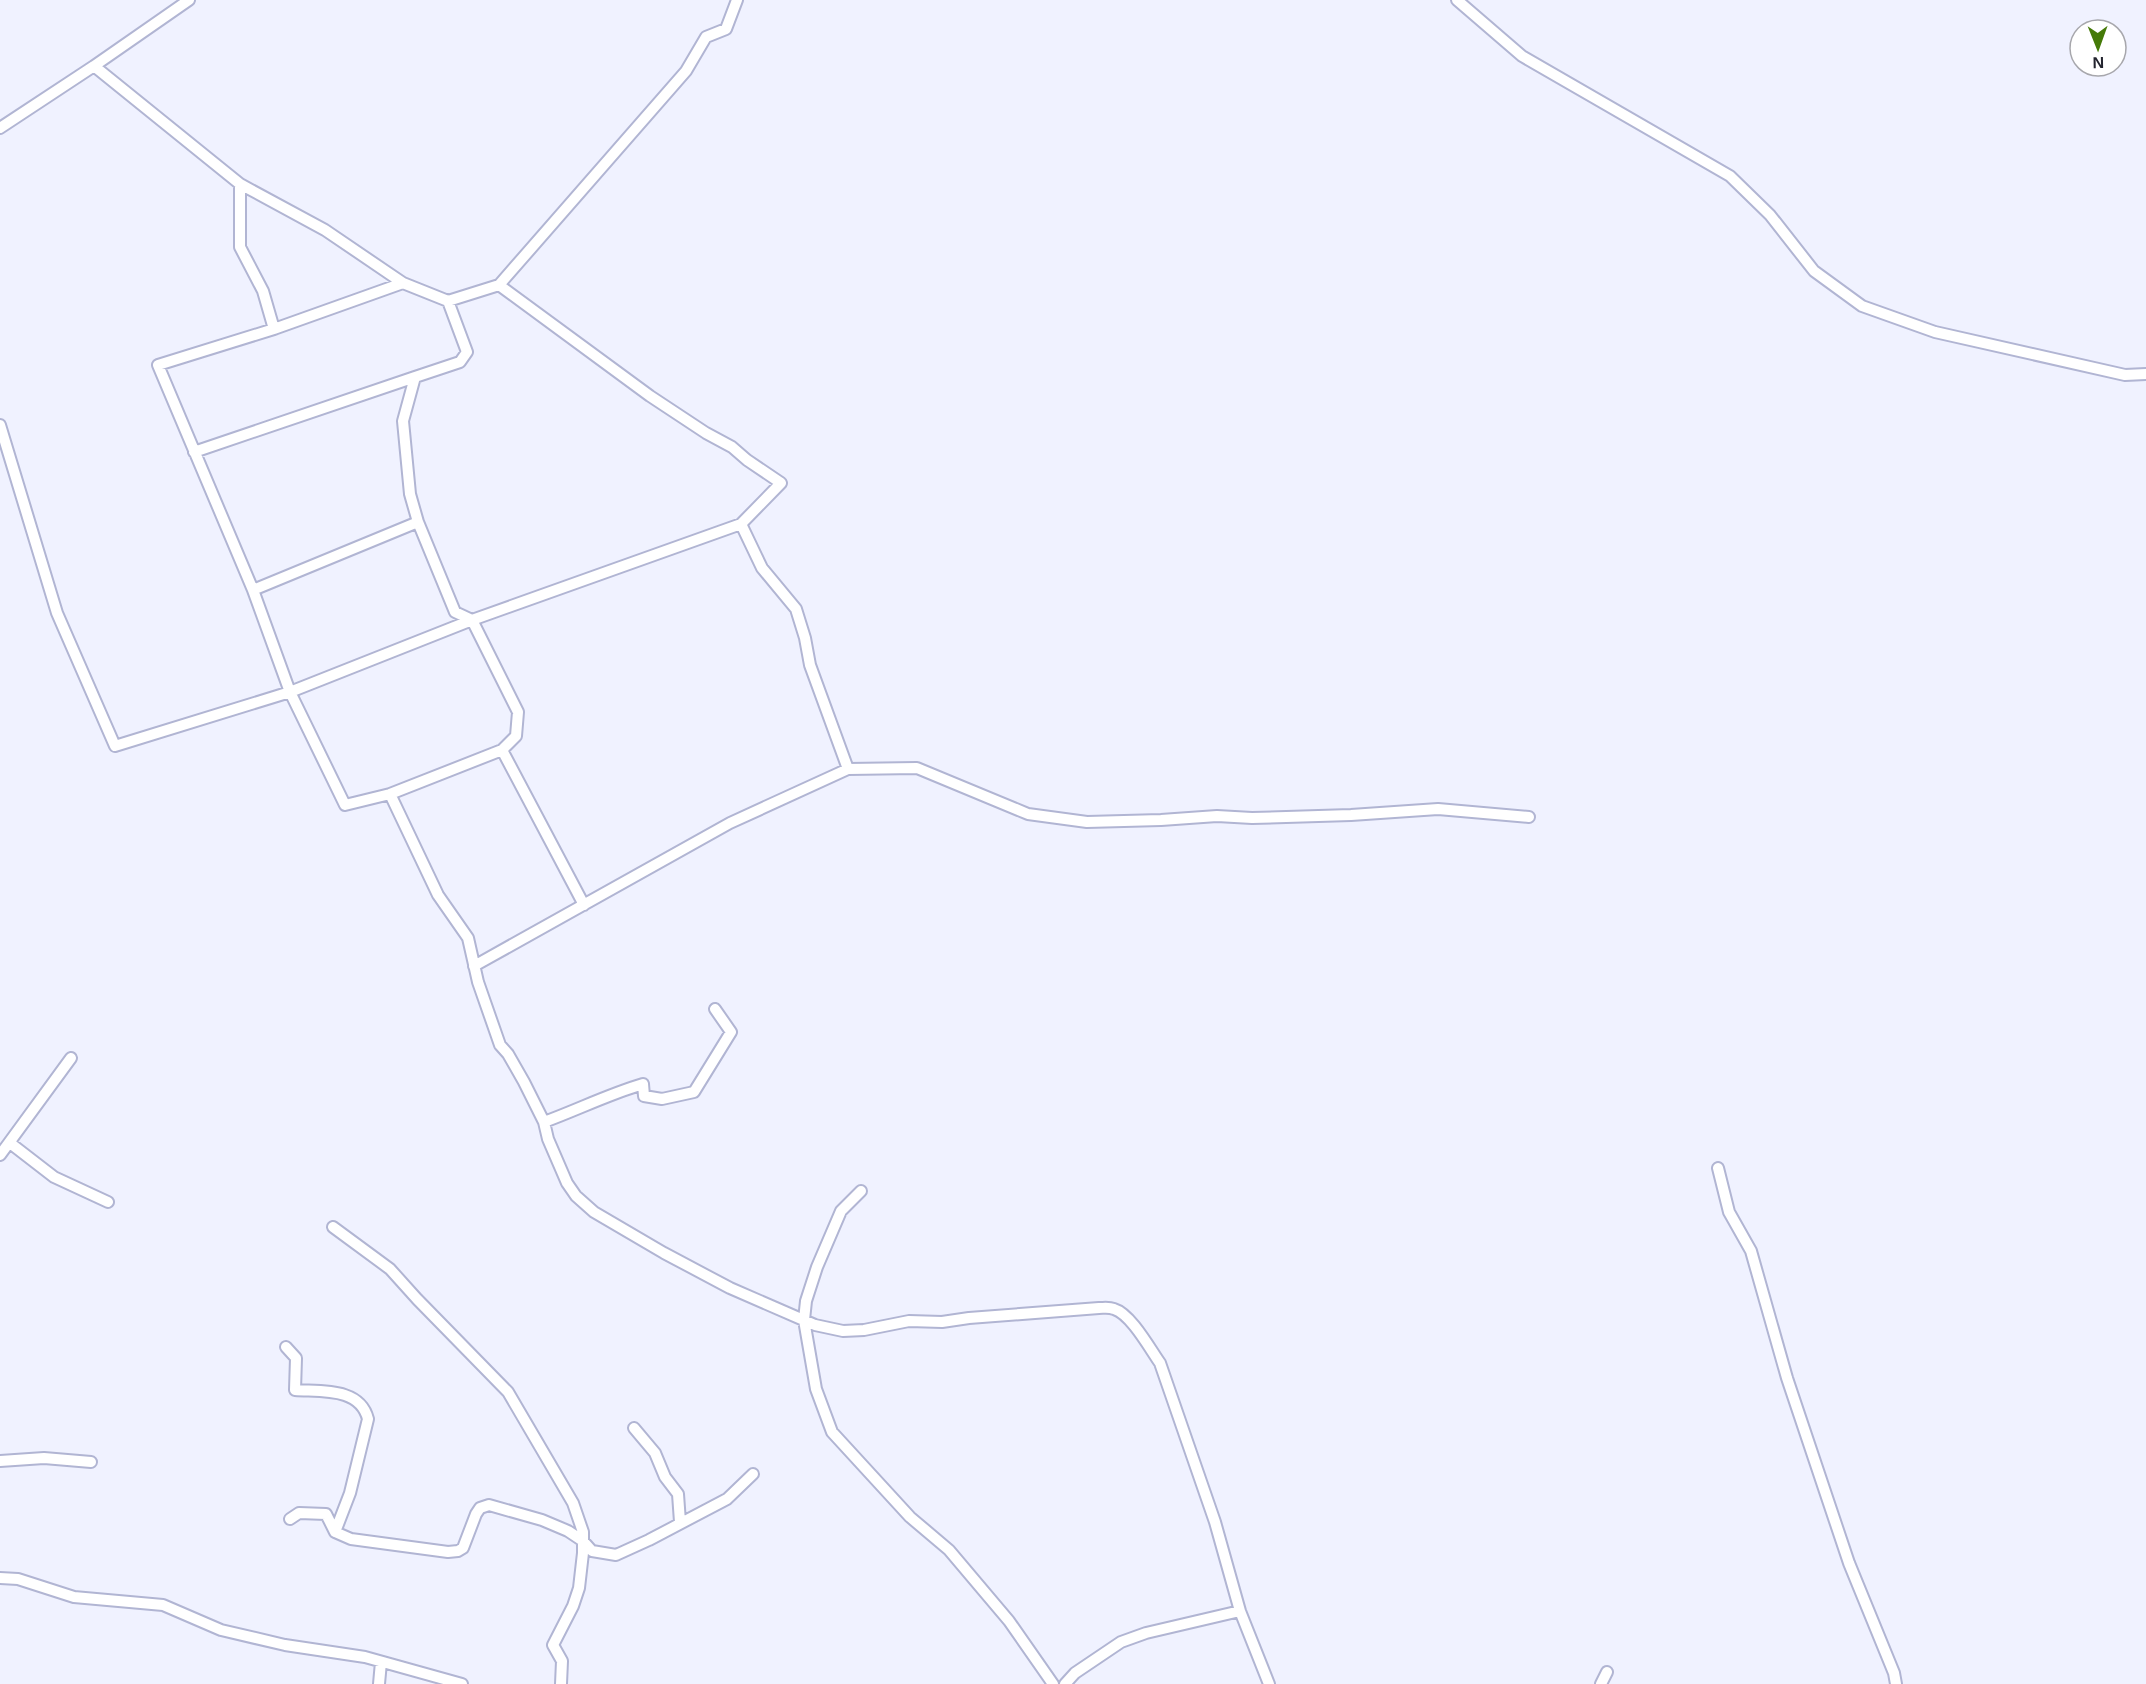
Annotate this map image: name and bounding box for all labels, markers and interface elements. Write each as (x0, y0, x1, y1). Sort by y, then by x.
north arrow (2068, 18, 2128, 78)
text: N (2092, 54, 2104, 71)

